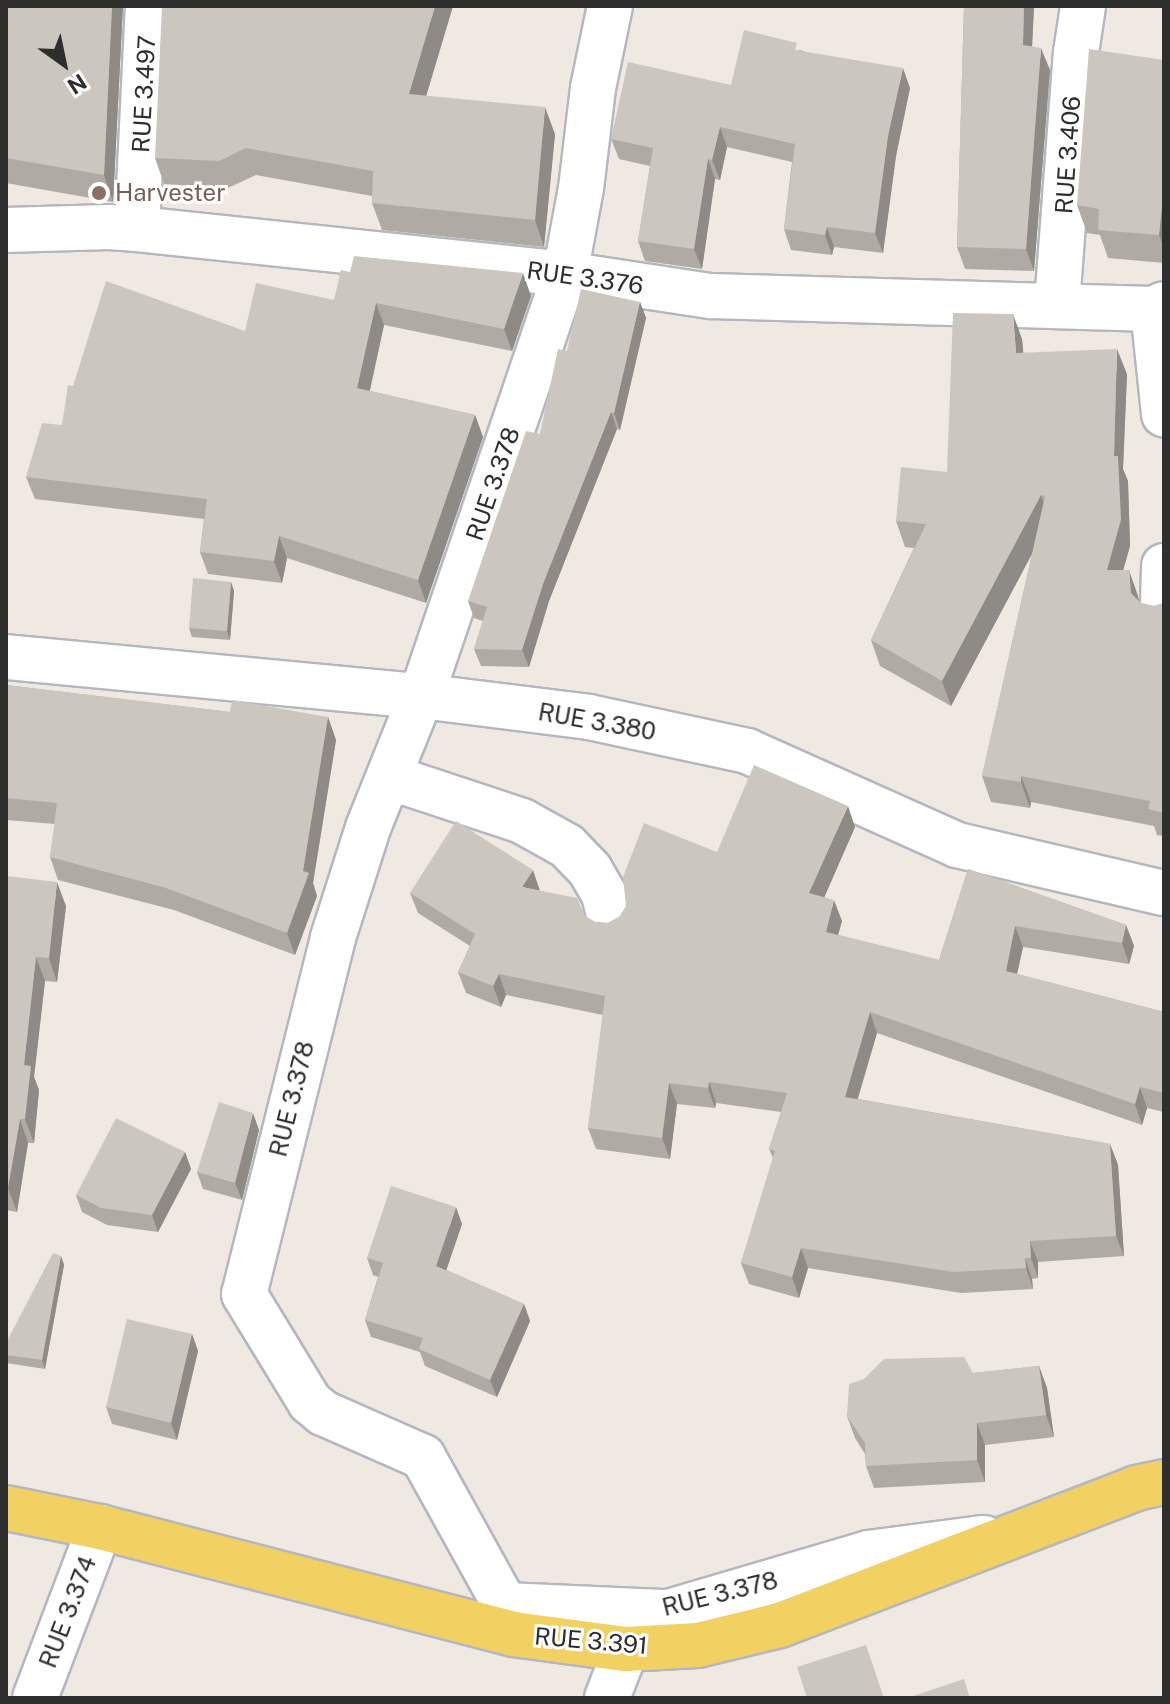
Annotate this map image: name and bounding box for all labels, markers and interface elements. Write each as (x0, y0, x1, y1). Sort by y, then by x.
north arrow (24, 24, 104, 104)
street label: RUE 3.497 (127, 34, 161, 154)
text: N (63, 69, 91, 100)
street label: RUE 3.406 (1050, 95, 1086, 215)
place label: Harvester (115, 179, 226, 207)
marker: Harvester (90, 184, 108, 202)
street label: RUE 3.376 (525, 256, 645, 300)
street label: RUE 3.378 (460, 424, 526, 544)
street label: RUE 3.380 (536, 697, 658, 747)
street label: RUE 3.378 (264, 1038, 320, 1160)
street label: RUE 3.374 (34, 1552, 102, 1672)
street label: RUE 3.378 (659, 1566, 781, 1622)
street label: RUE 3.391 (533, 1622, 649, 1660)

